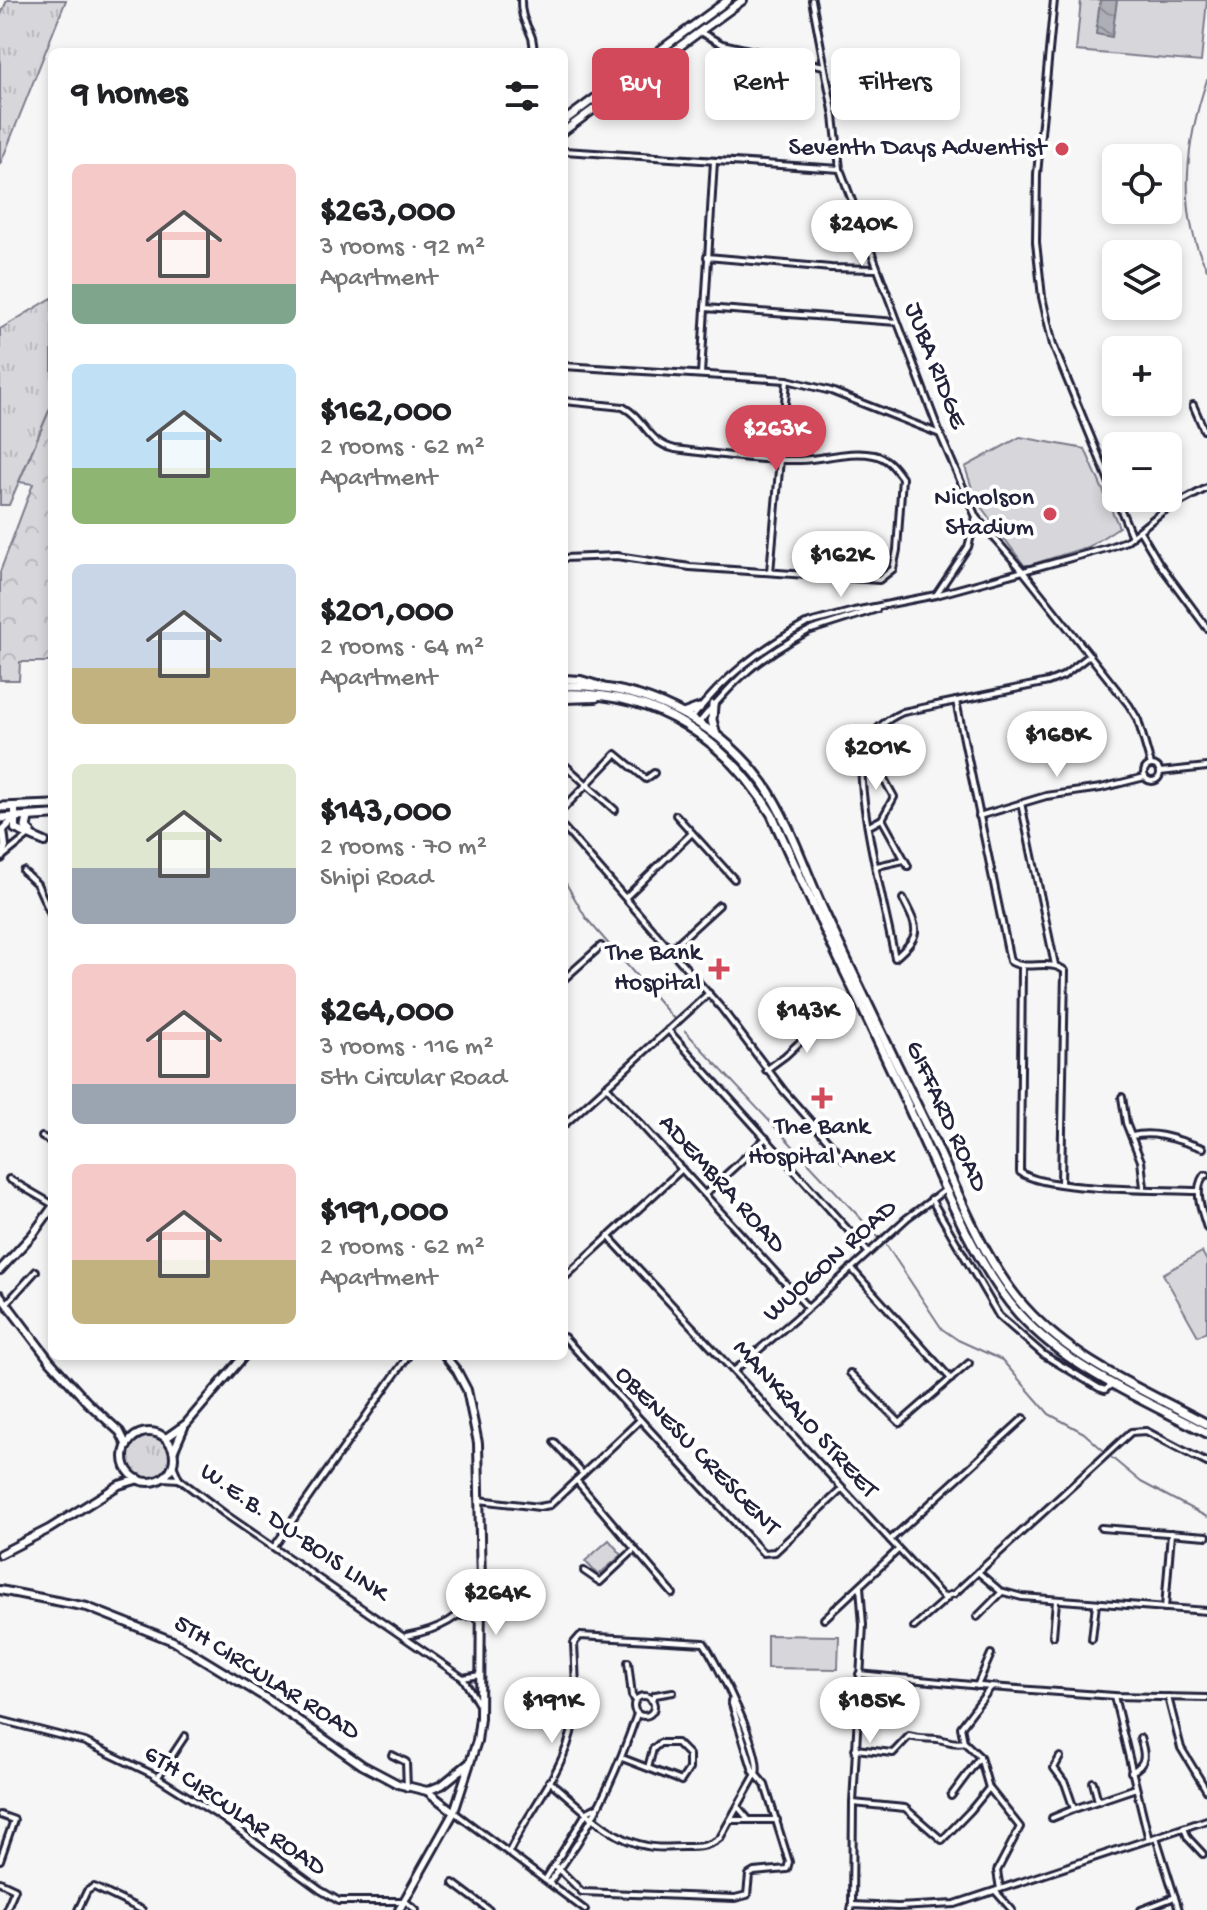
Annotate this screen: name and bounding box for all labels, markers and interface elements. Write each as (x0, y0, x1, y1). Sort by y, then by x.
chip: Buy (592, 48, 689, 120)
chip: Rent (705, 48, 815, 120)
chip: Filters (831, 48, 960, 120)
icon: filters (500, 74, 544, 118)
text: 9 homes (72, 76, 187, 116)
place label: Seventh Days Adventist (788, 134, 1048, 165)
marker: Seventh Days Adventist (1053, 140, 1071, 158)
map controls (1102, 144, 1182, 512)
button: locate (1102, 144, 1182, 224)
text: $263,000 (320, 193, 455, 233)
icon: home (136, 196, 232, 292)
pin: $240K (806, 200, 918, 268)
text: $240K (829, 210, 895, 241)
text: 3 rooms · 92 m² (320, 233, 485, 264)
button: layers (1102, 240, 1182, 320)
text: Apartment (320, 264, 437, 295)
street label: JUBA RIDGE (896, 298, 973, 434)
button: + (1102, 336, 1182, 416)
text: $162,000 (320, 393, 452, 433)
icon: home (136, 396, 232, 492)
pin: $263K (720, 405, 832, 473)
text: $263K (743, 415, 809, 446)
button: − (1102, 432, 1182, 512)
text: 2 rooms · 62 m² (320, 433, 484, 464)
text: Apartment (320, 464, 437, 495)
place label: Nicholson Stadium (934, 484, 1035, 545)
marker: Nicholson Stadium (1041, 505, 1059, 523)
pin: $162K (785, 531, 897, 599)
text: $162K (810, 541, 872, 572)
text: $201,000 (320, 593, 454, 633)
icon: home (136, 596, 232, 692)
text: 2 rooms · 64 m² (320, 633, 484, 664)
text: Apartment (320, 664, 437, 695)
pin: $168K (1001, 711, 1113, 779)
text: $168K (1025, 721, 1089, 752)
pin: $201K (820, 724, 932, 792)
text: $201K (844, 734, 908, 765)
text: $143,000 (320, 793, 451, 833)
icon: home (136, 796, 232, 892)
text: 2 rooms · 70 m² (320, 833, 487, 864)
text: Shipi Road (320, 864, 433, 895)
place label: The Bank Hospital (604, 939, 703, 1000)
marker: The Bank Hospital (708, 958, 730, 980)
pin: $143K (751, 987, 863, 1055)
text: $264,000 (320, 993, 454, 1033)
icon: home (136, 996, 232, 1092)
text: $143K (776, 997, 838, 1028)
text: 3 rooms · 116 m² (320, 1033, 493, 1064)
street label: GIFFARD ROAD (897, 1037, 993, 1197)
text: 5th Circular Road (320, 1064, 507, 1095)
marker: The Bank Hospital Anex (811, 1087, 833, 1109)
street label: ADEMBRA ROAD (650, 1109, 792, 1261)
place label: The Bank Hospital Anex (748, 1113, 896, 1174)
text: $191,000 (320, 1193, 448, 1233)
street label: WUOGON ROAD (758, 1194, 904, 1330)
icon: home (136, 1196, 232, 1292)
text: 2 rooms · 62 m² (320, 1233, 484, 1264)
text: Apartment (320, 1264, 437, 1295)
street label: MANKRALO STREET (725, 1334, 884, 1507)
street label: OBENESU CRESCENT (607, 1360, 786, 1544)
street label: W.E.B. DU-BOIS LINK (193, 1457, 395, 1612)
pin: $264K (440, 1569, 552, 1637)
text: $264K (464, 1579, 528, 1610)
street label: 5TH CIRCULAR ROAD (167, 1609, 365, 1749)
pin: $191K (496, 1677, 608, 1745)
pin: $185K (814, 1677, 926, 1745)
text: $191K (522, 1687, 582, 1718)
text: $185K (838, 1687, 902, 1718)
street label: 6TH CIRCULAR ROAD (137, 1739, 331, 1885)

